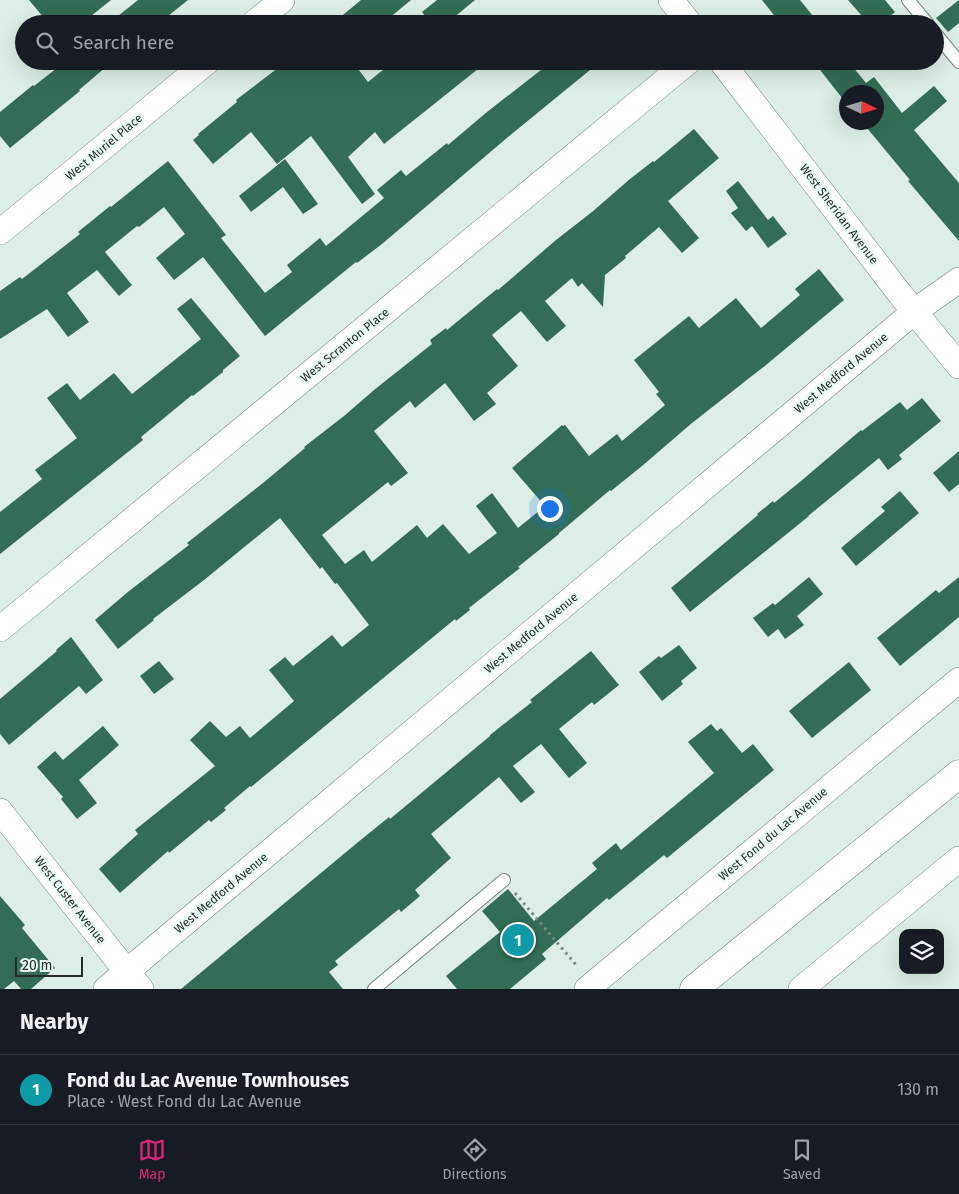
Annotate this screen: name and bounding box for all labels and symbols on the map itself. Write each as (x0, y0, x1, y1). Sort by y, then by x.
north arrow (839, 85, 884, 130)
street label: West Muriel Place (63, 111, 145, 183)
street label: West Sheridan Avenue (797, 161, 881, 267)
street label: West Scranton Place (298, 305, 392, 385)
street label: West Medford Avenue (791, 330, 891, 416)
your location (537, 496, 563, 522)
street label: West Medford Avenue (481, 590, 581, 676)
street label: West Fond du Lac Avenue (716, 784, 830, 884)
street label: West Medford Avenue (171, 850, 271, 936)
street label: West Custer Avenue (32, 854, 108, 946)
pin: 1 (502, 921, 534, 959)
scale bar (15, 954, 82, 977)

